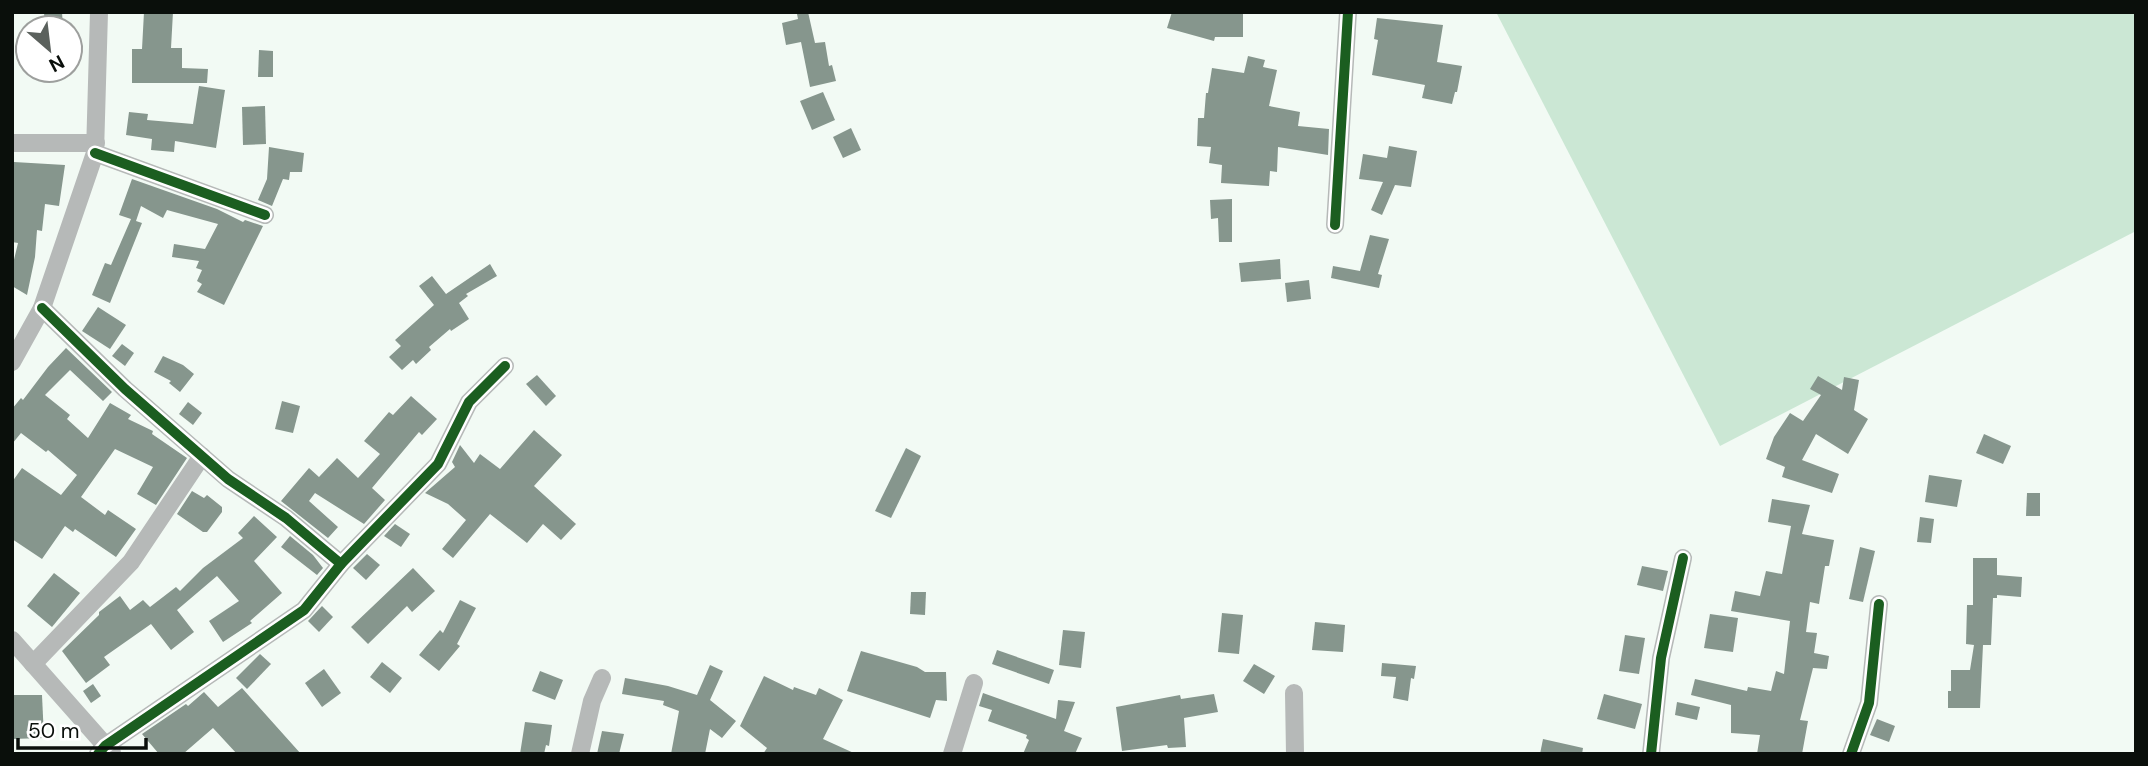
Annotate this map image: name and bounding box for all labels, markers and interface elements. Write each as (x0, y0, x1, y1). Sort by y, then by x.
north arrow (14, 14, 84, 84)
text: N (45, 49, 69, 78)
scale bar (18, 706, 145, 750)
text: 50 m (28, 717, 79, 745)

